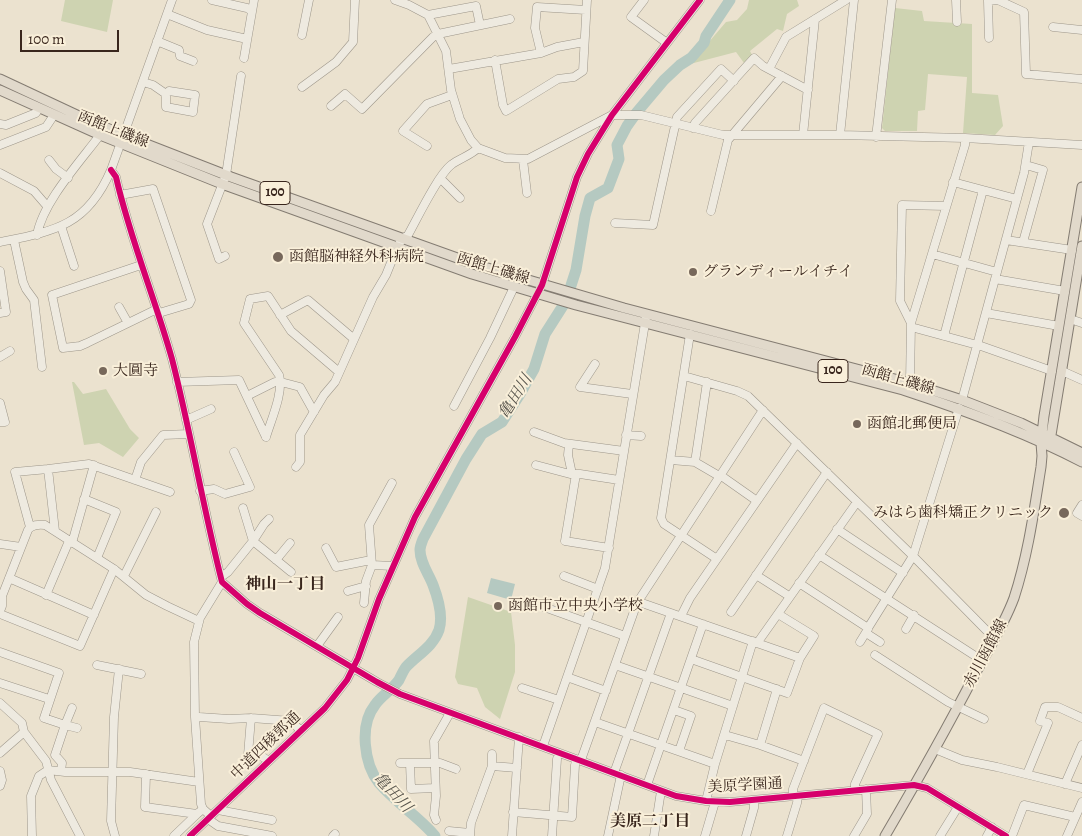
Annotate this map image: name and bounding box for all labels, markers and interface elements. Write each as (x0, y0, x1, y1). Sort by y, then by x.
scale bar (22, 20, 121, 52)
text: 100 m (28, 29, 65, 49)
street label: 函館上磯線 (75, 108, 151, 152)
road number: 100 (260, 182, 290, 204)
place label: 函館脳神経外科病院 (289, 248, 424, 266)
street label: 函館上磯線 (455, 249, 531, 289)
marker: 函館脳神経外科病院 (271, 250, 285, 264)
place label: グランディールイチイ (703, 263, 853, 281)
marker: グランディールイチイ (687, 266, 699, 278)
road number: 100 (818, 360, 848, 382)
street label: 函館上磯線 (859, 361, 937, 399)
place label: 大圓寺 (113, 362, 158, 380)
marker: 大圓寺 (97, 365, 109, 377)
water label: 亀田川 (495, 372, 537, 422)
place label: 函館北郵便局 (867, 415, 957, 433)
marker: 函館北郵便局 (851, 418, 863, 430)
place label: みはら歯科矯正クリニック (873, 504, 1053, 522)
marker: みはら歯科矯正クリニック (1057, 506, 1071, 520)
district label: 神山一丁目 (245, 575, 325, 595)
place label: 函館市立中央小学校 (508, 597, 643, 615)
marker: 函館市立中央小学校 (492, 600, 504, 612)
street label: 赤川函館線 (960, 617, 1012, 691)
street label: 中道四稜郭通 (227, 708, 305, 784)
water label: 亀田川 (369, 769, 415, 817)
street label: 美原学園通 (707, 775, 783, 797)
district label: 美原二丁目 (610, 812, 690, 832)

